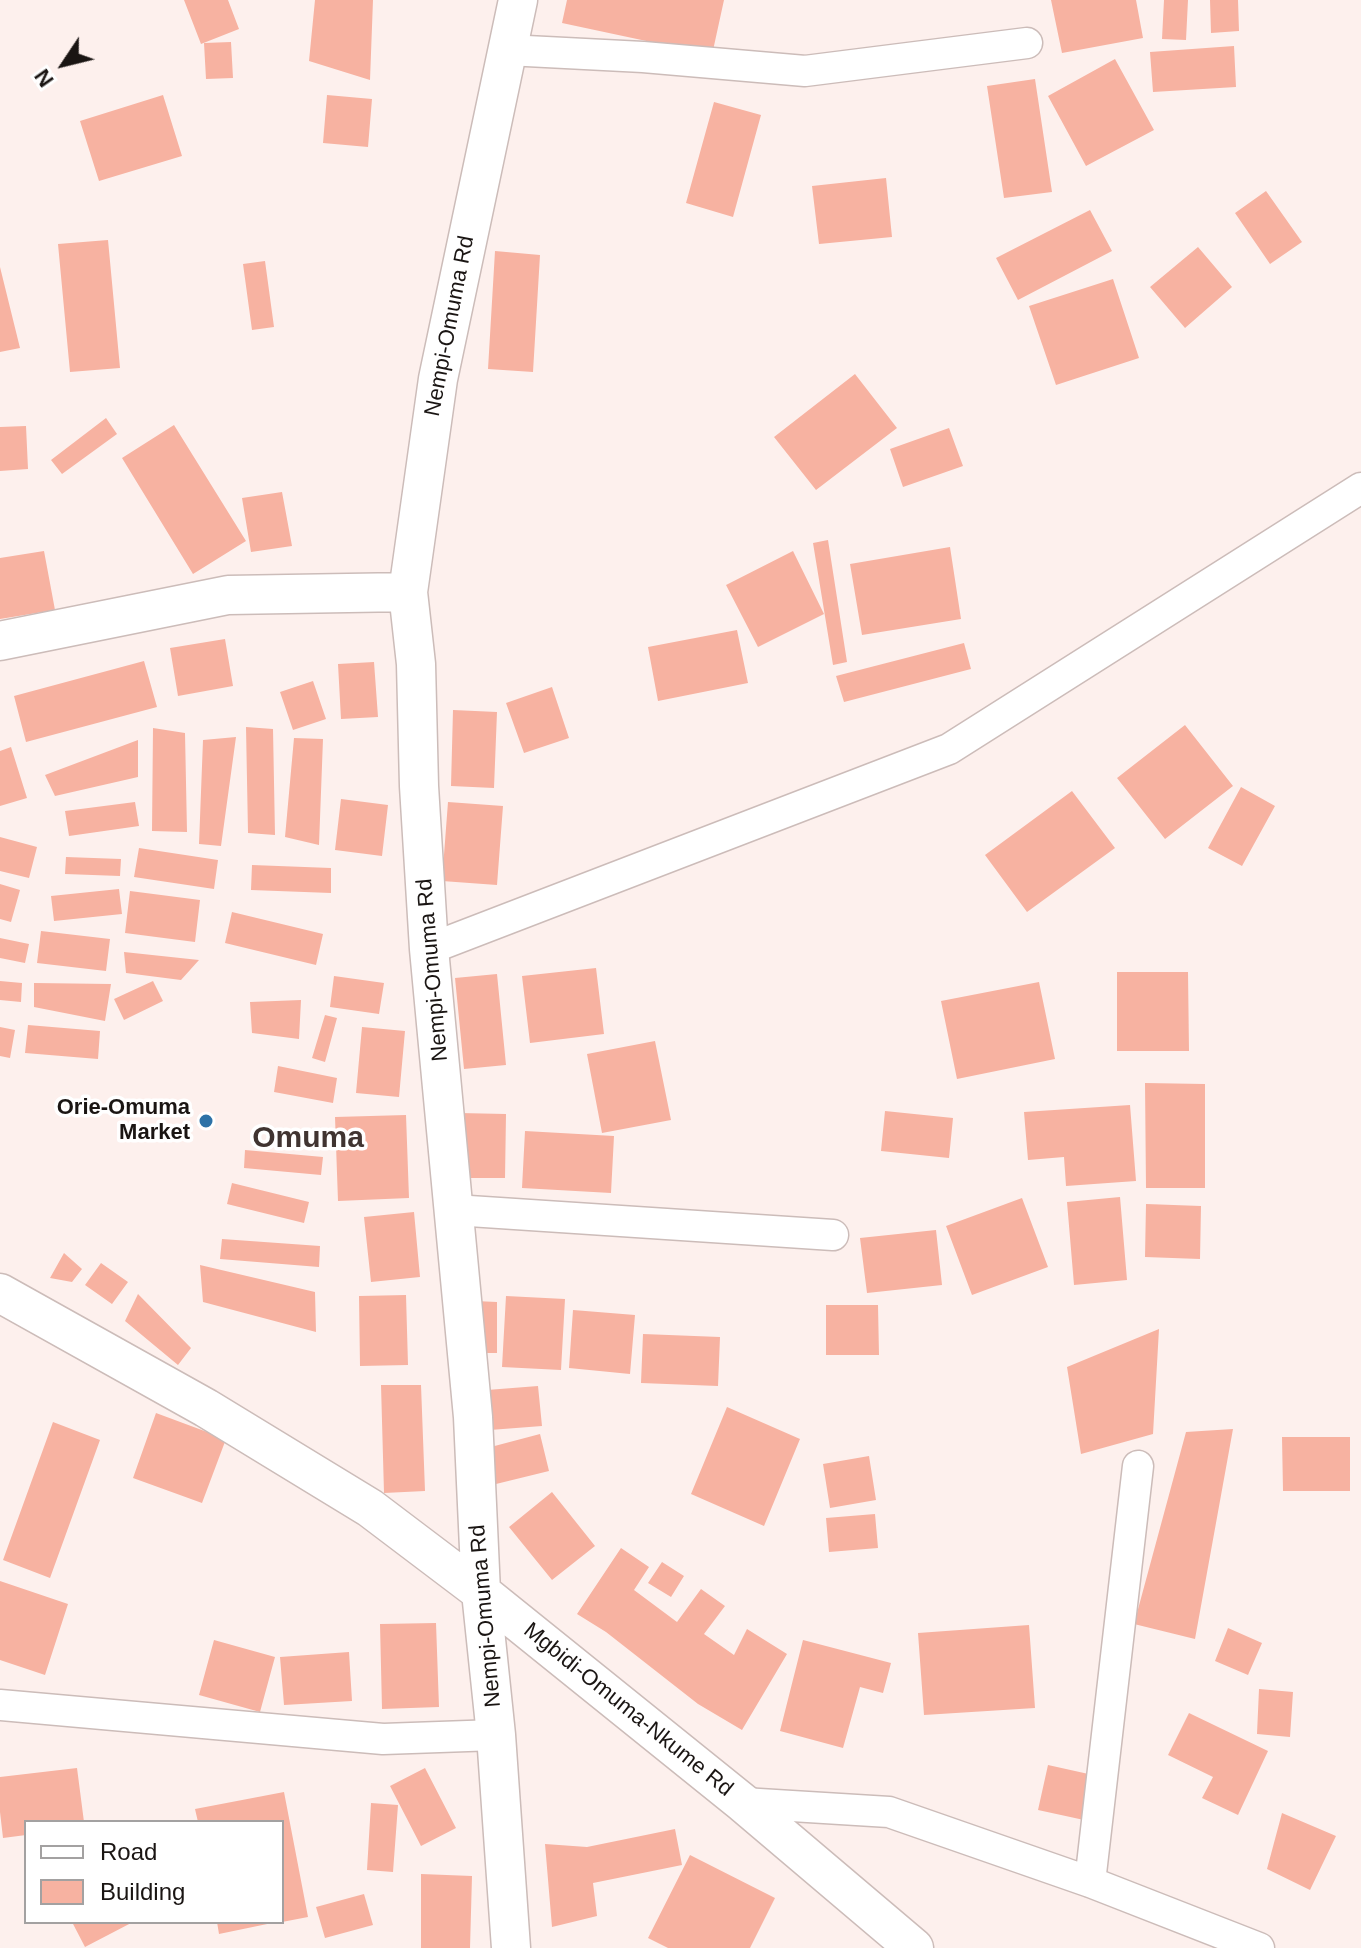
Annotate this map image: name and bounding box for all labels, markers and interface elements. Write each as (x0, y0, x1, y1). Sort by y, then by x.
north arrow (24, 24, 104, 104)
text: N (29, 64, 59, 92)
street label: Nempi-Omuma Rd (420, 233, 480, 419)
street label: Nempi-Omuma Rd (412, 878, 454, 1062)
place label: Orie-Omuma Market (57, 1095, 190, 1146)
marker: Orie-Omuma Market (197, 1112, 215, 1130)
district label: Omuma (252, 1121, 364, 1157)
street label: Nempi-Omuma Rd (465, 1524, 507, 1708)
street label: Mgbidi-Omuma-Nkume Rd (518, 1617, 738, 1803)
legend (24, 1820, 284, 1924)
text: Road (100, 1838, 157, 1865)
text: Building (100, 1878, 185, 1905)

